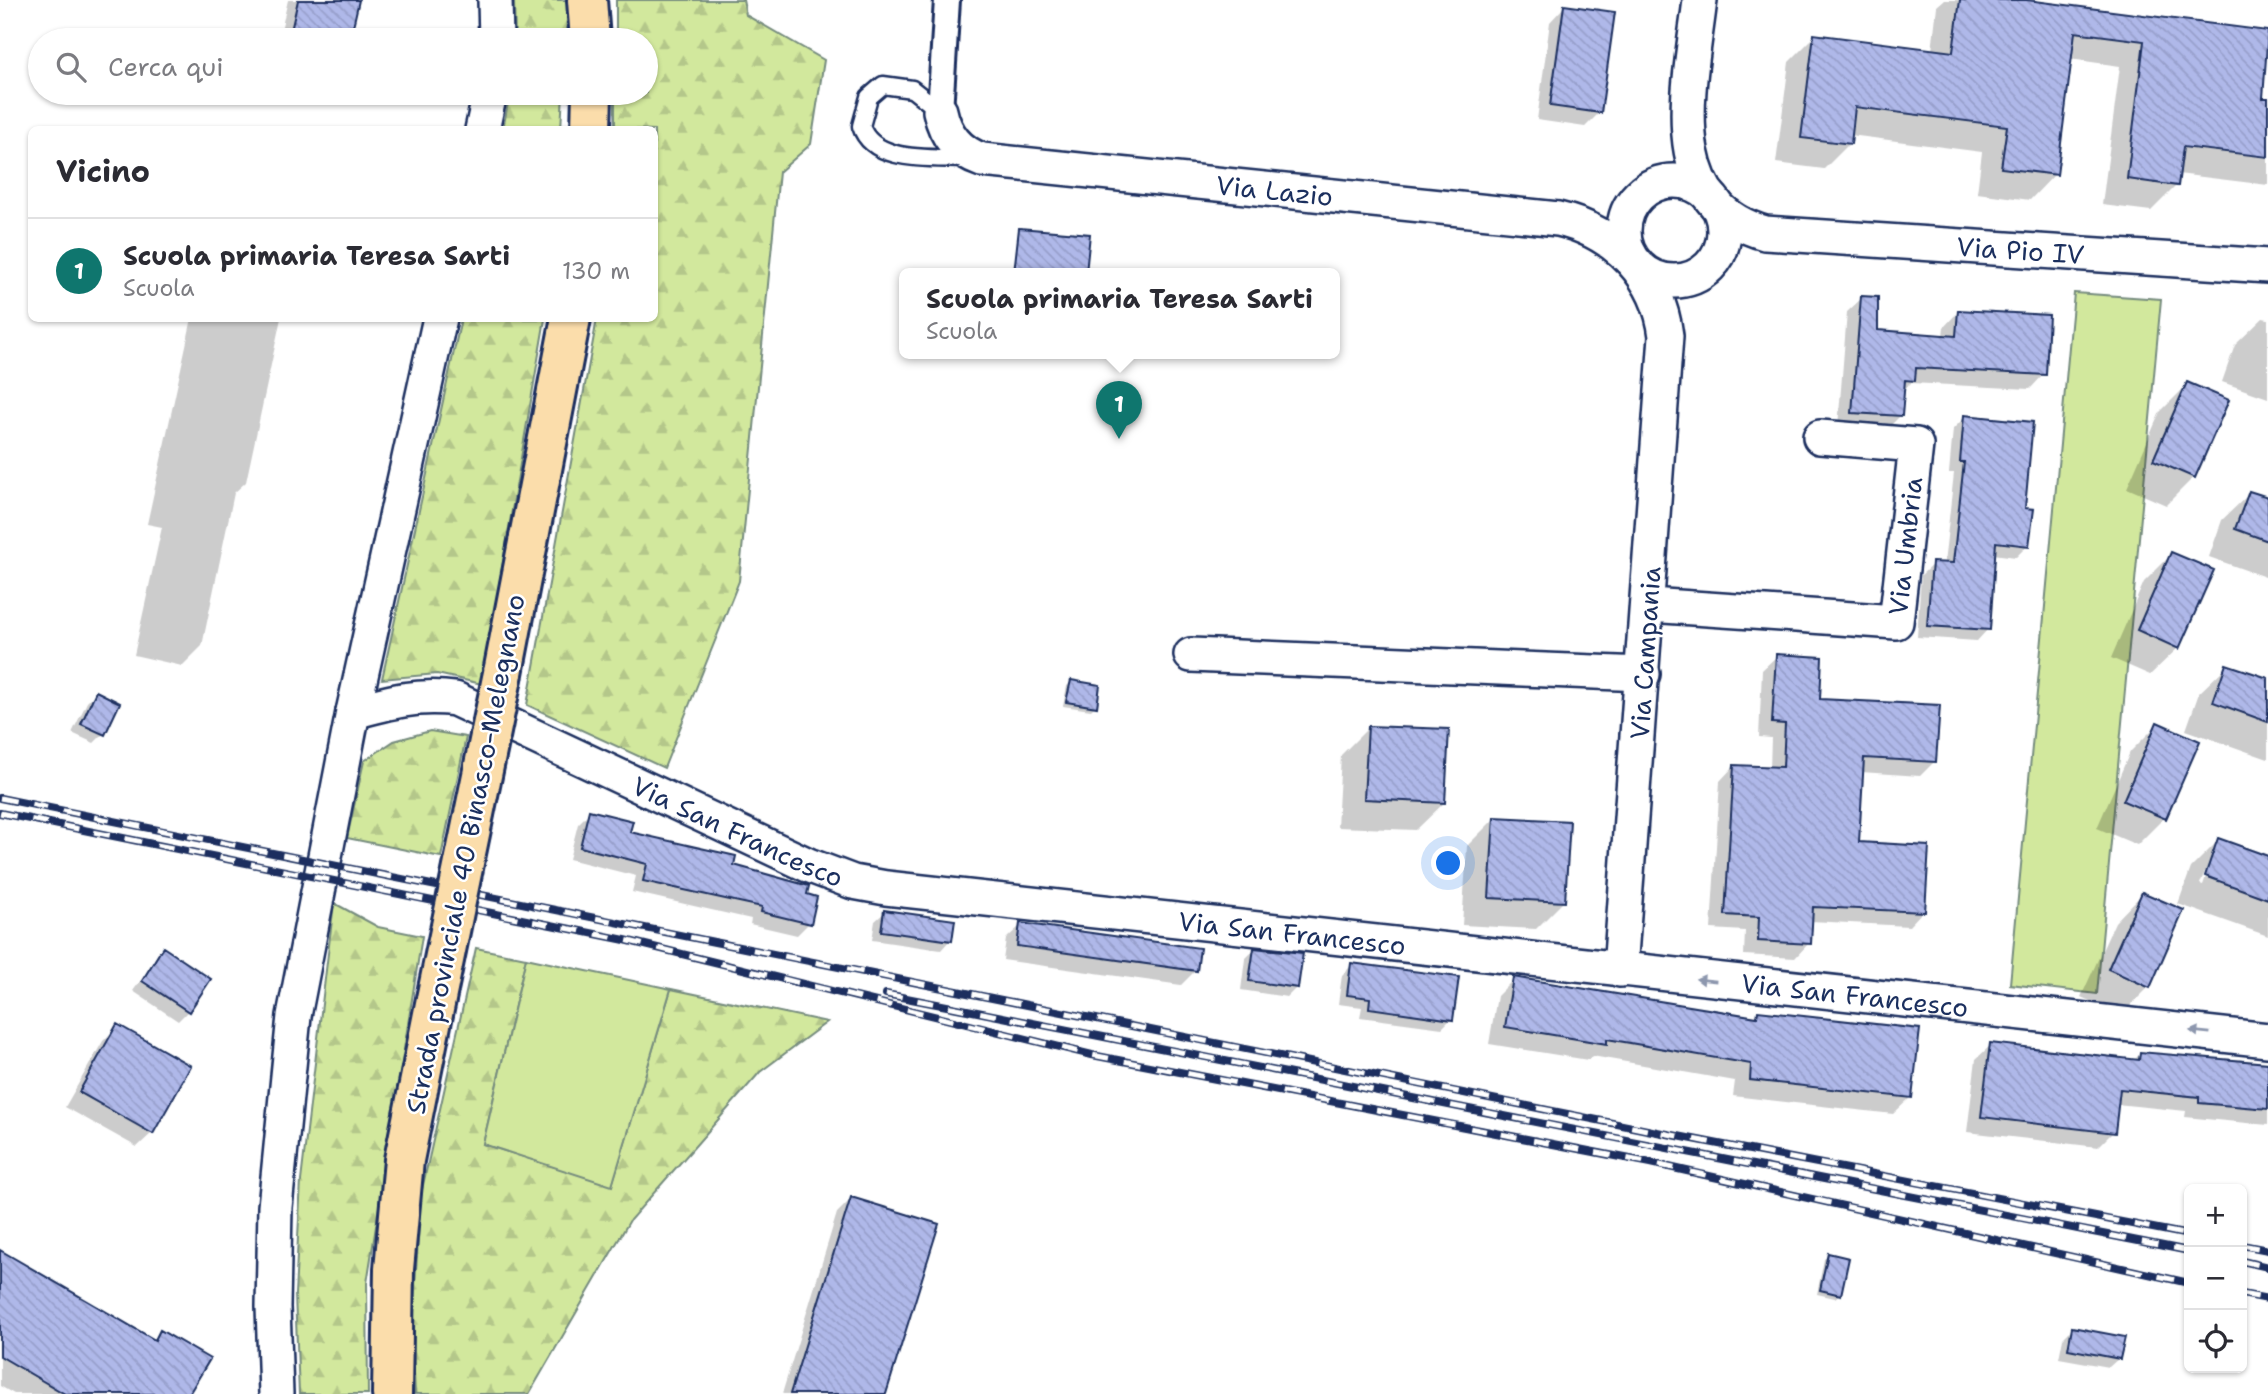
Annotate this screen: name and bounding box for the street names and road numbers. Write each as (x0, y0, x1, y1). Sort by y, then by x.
street label: Via Lazio (1214, 167, 1335, 213)
street label: Via Pio IV (1956, 228, 2085, 271)
street label: Via Umbria (1879, 475, 1930, 617)
street label: Via Campania (1621, 565, 1669, 741)
street label: Strada provinciale 40 Binasco-Melegnano (397, 591, 533, 1117)
street label: Via San Francesco (627, 767, 848, 894)
street label: Via San Francesco (1177, 903, 1408, 963)
street label: Via San Francesco (1739, 965, 1970, 1024)

